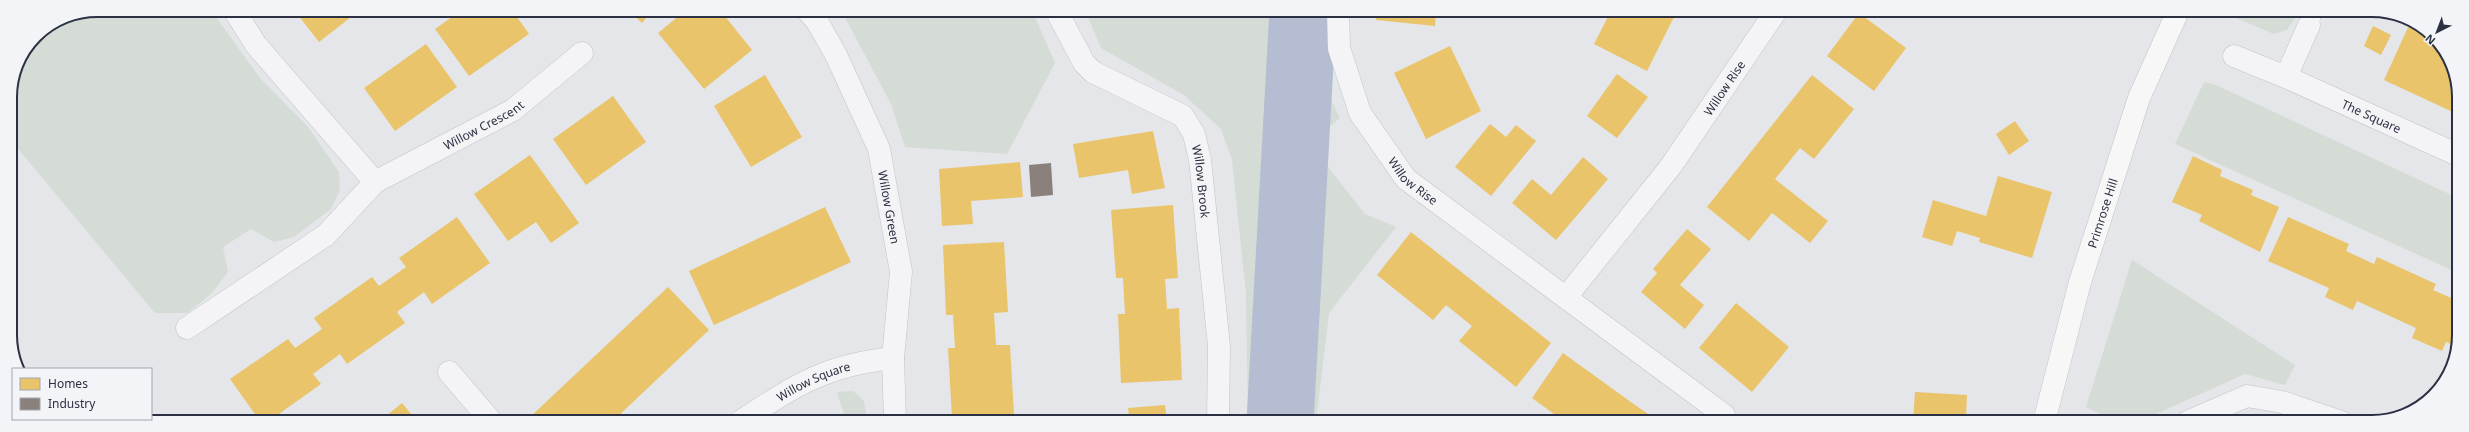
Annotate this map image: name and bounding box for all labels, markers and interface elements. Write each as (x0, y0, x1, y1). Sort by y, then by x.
north arrow (2417, 12, 2457, 52)
text: N (2422, 31, 2438, 48)
street label: Willow Rise (1699, 57, 1749, 119)
street label: The Square (2339, 95, 2404, 137)
street label: Willow Crescent (440, 96, 528, 153)
street label: Willow Brook (1188, 143, 1214, 219)
street label: Willow Rise (1385, 153, 1442, 209)
street label: Willow Green (874, 169, 904, 245)
street label: Primrose Hill (2083, 176, 2121, 250)
street label: Willow Square (773, 357, 852, 405)
legend (12, 368, 152, 420)
text: Homes (48, 375, 88, 392)
text: Industry (48, 395, 96, 412)

